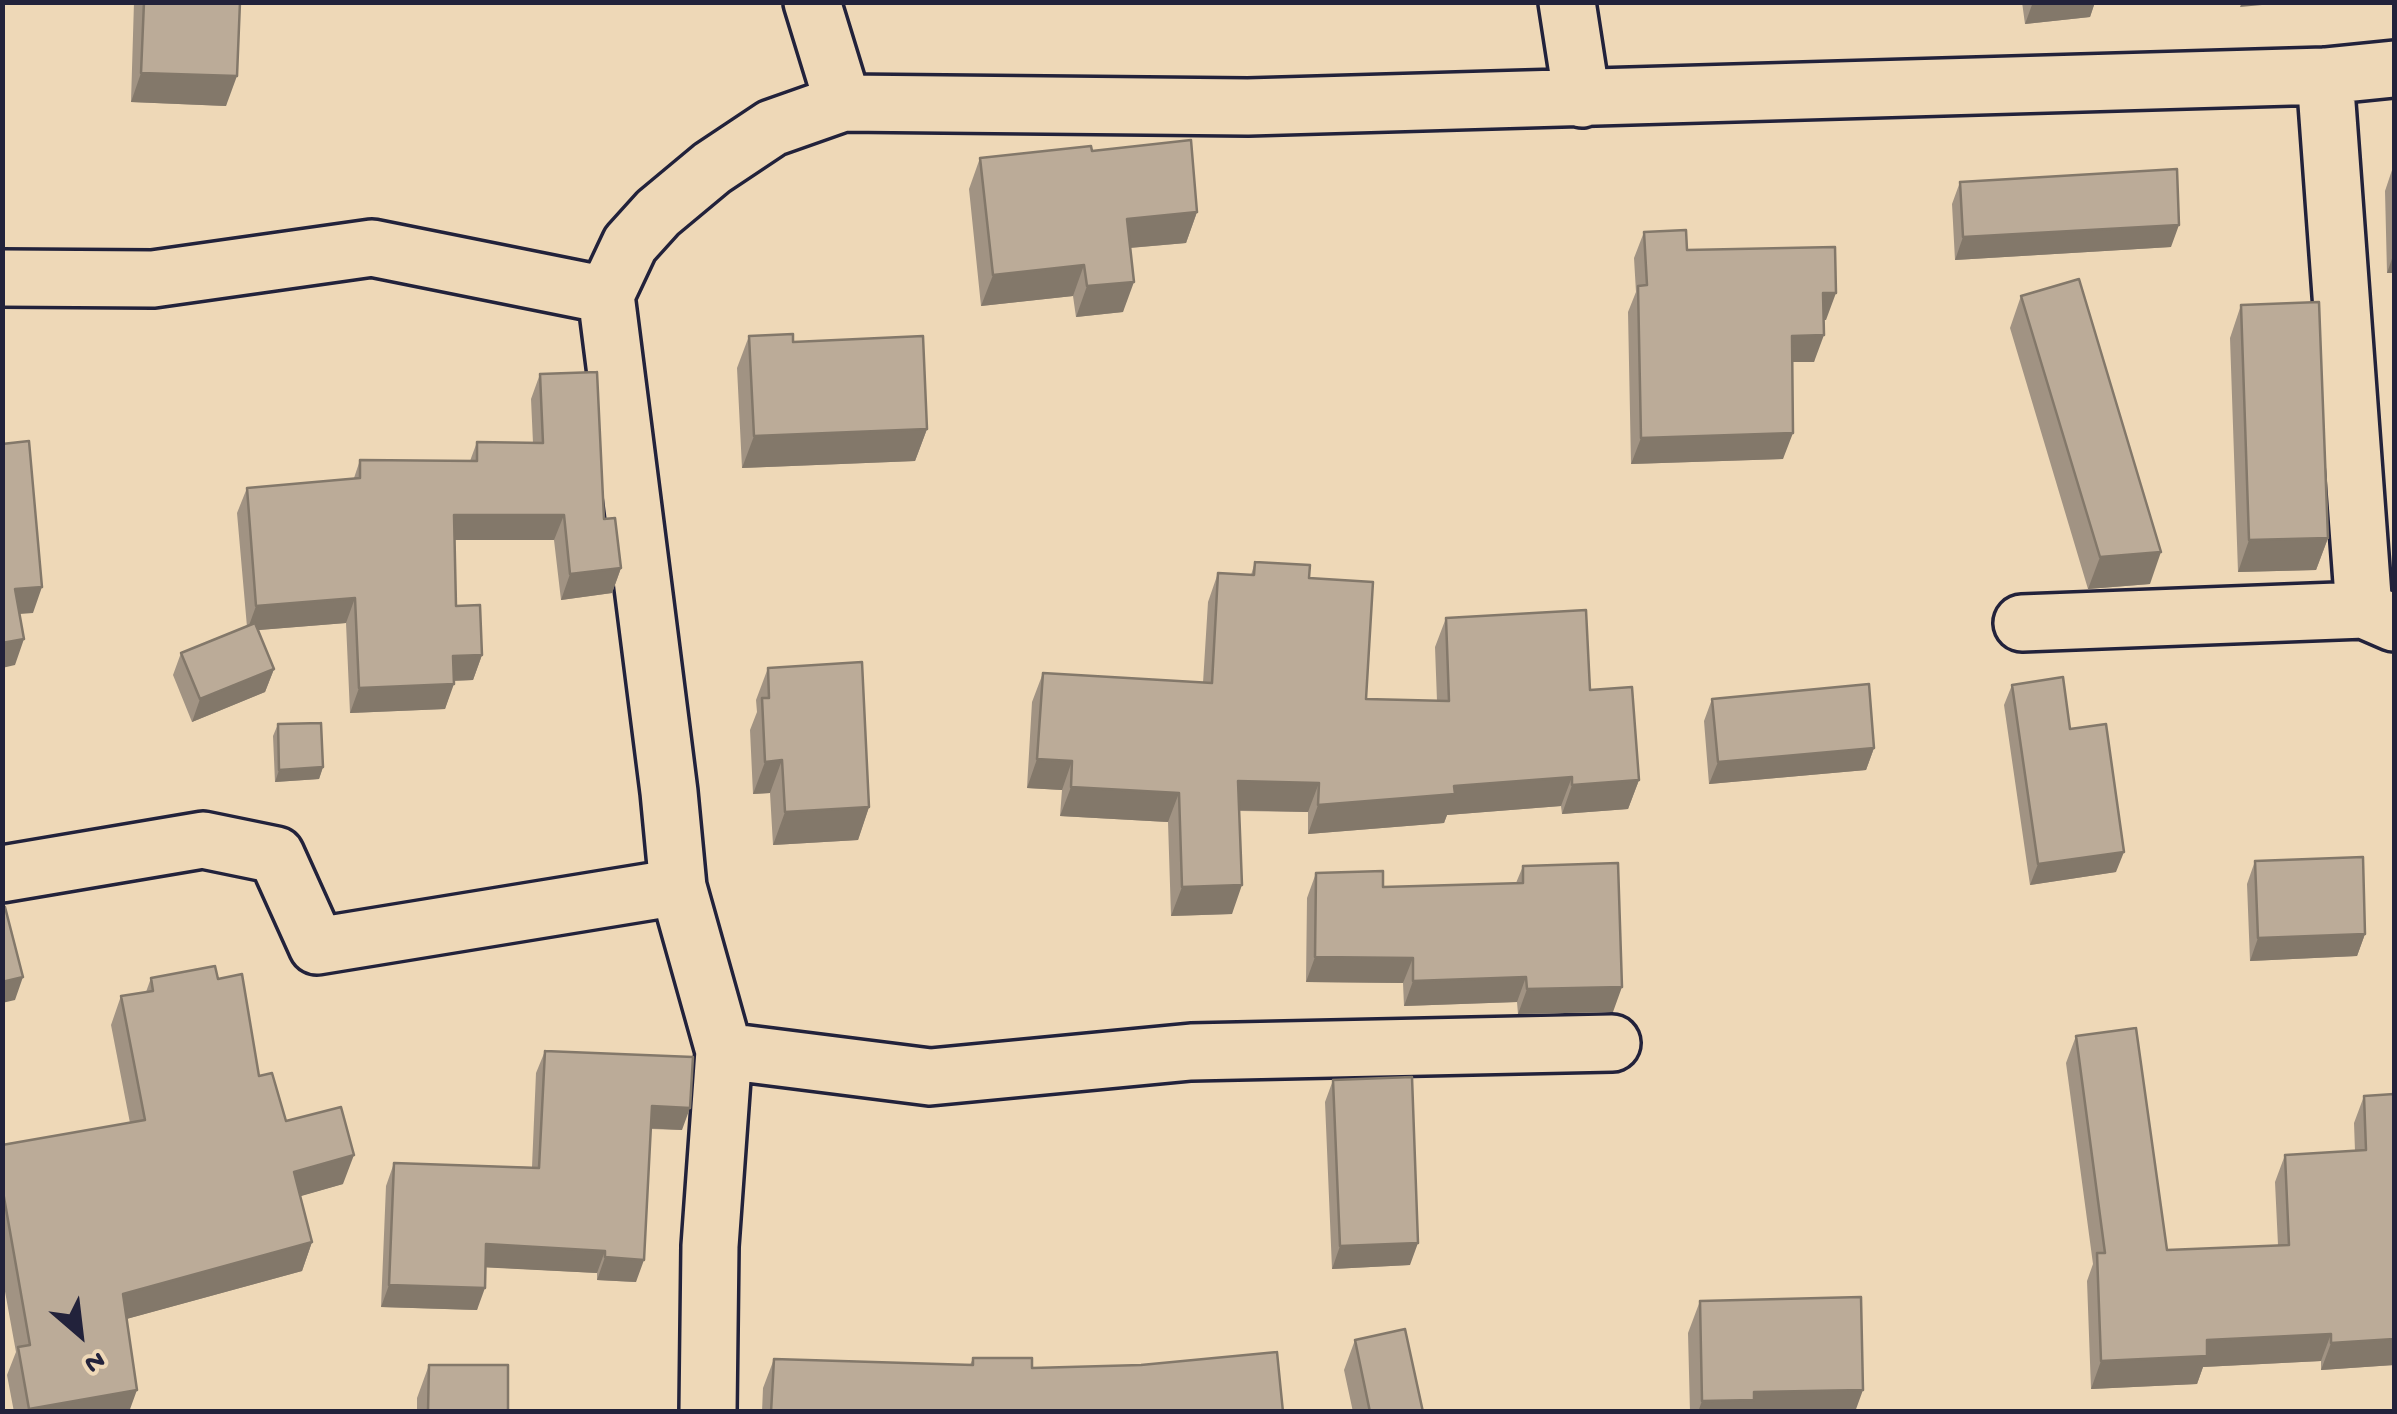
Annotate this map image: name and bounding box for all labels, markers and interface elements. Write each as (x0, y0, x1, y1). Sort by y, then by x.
north arrow (30, 1284, 130, 1384)
text: N (79, 1342, 110, 1380)

